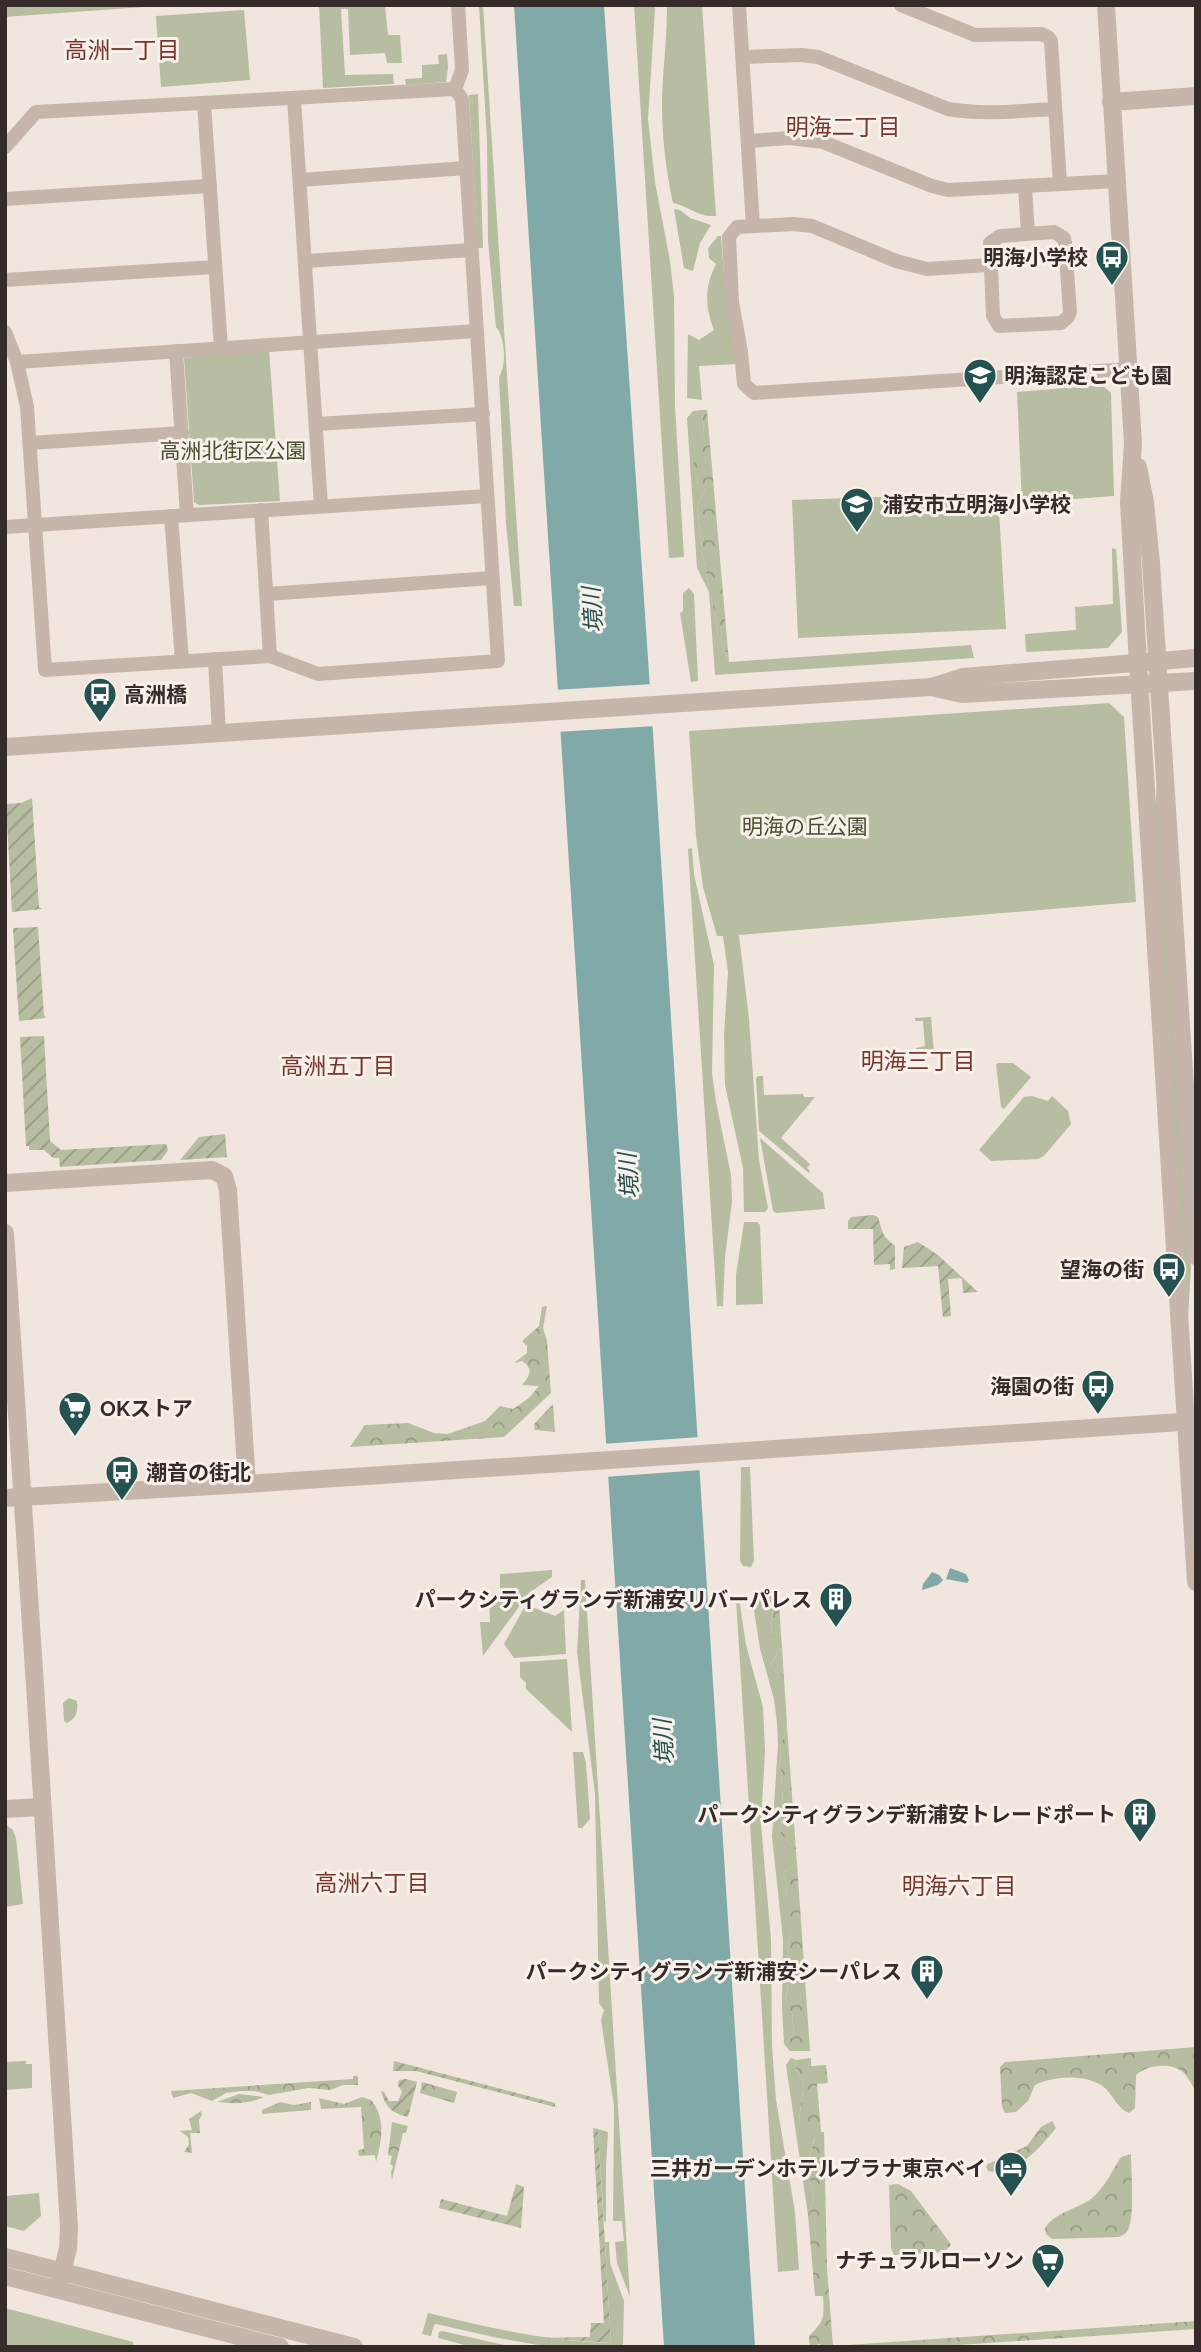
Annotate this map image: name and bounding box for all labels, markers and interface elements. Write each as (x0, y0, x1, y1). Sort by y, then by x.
district label: 高洲一丁目 (65, 36, 180, 63)
district label: 明海二丁目 (786, 113, 901, 140)
bus stop icon: 明海小学校 (1093, 238, 1131, 287)
place label: 明海小学校 (983, 245, 1088, 270)
school or university icon: 明海認定こども園 (961, 356, 999, 405)
place label: 明海認定こども園 (1004, 363, 1172, 388)
park label: 高洲北街区公園 (160, 438, 307, 463)
school or university icon: 浦安市立明海小学校 (838, 485, 876, 534)
place label: 浦安市立明海小学校 (882, 492, 1071, 517)
water label: 境川 (577, 583, 607, 634)
bus stop icon: 高洲橋 (81, 675, 119, 724)
place label: 高洲橋 (124, 682, 187, 707)
park label: 明海の丘公園 (742, 814, 868, 839)
district label: 明海三丁目 (861, 1047, 976, 1074)
district label: 高洲五丁目 (281, 1052, 396, 1079)
water label: 境川 (613, 1149, 643, 1200)
bus stop icon: 望海の街 (1150, 1250, 1188, 1299)
place label: 望海の街 (1060, 1257, 1144, 1282)
bus stop icon: 海園の街 (1079, 1367, 1117, 1416)
place label: 海園の街 (990, 1374, 1074, 1399)
supermarket icon: OKストア (56, 1389, 94, 1438)
place label: OKストア (100, 1396, 193, 1421)
bus stop icon: 潮音の街北 (103, 1453, 141, 1502)
place label: 潮音の街北 (146, 1460, 251, 1485)
building icon: パークシティグランデ新浦安リバーパレス (817, 1580, 855, 1629)
place label: パークシティグランデ新浦安リバーパレス (414, 1587, 812, 1612)
water label: 境川 (648, 1715, 678, 1766)
building icon: パークシティグランデ新浦安トレードポート (1121, 1795, 1159, 1844)
place label: パークシティグランデ新浦安トレードポート (697, 1802, 1116, 1827)
district label: 高洲六丁目 (315, 1869, 430, 1896)
district label: 明海六丁目 (902, 1872, 1017, 1899)
building icon: パークシティグランデ新浦安シーパレス (908, 1952, 946, 2001)
place label: パークシティグランデ新浦安シーパレス (525, 1959, 902, 1984)
hotel icon: 三井ガーデンホテルプラナ東京ベイ (992, 2149, 1030, 2198)
place label: 三井ガーデンホテルプラナ東京ベイ (650, 2156, 986, 2181)
supermarket icon: ナチュラルローソン (1029, 2241, 1067, 2290)
place label: ナチュラルローソン (835, 2248, 1024, 2273)

